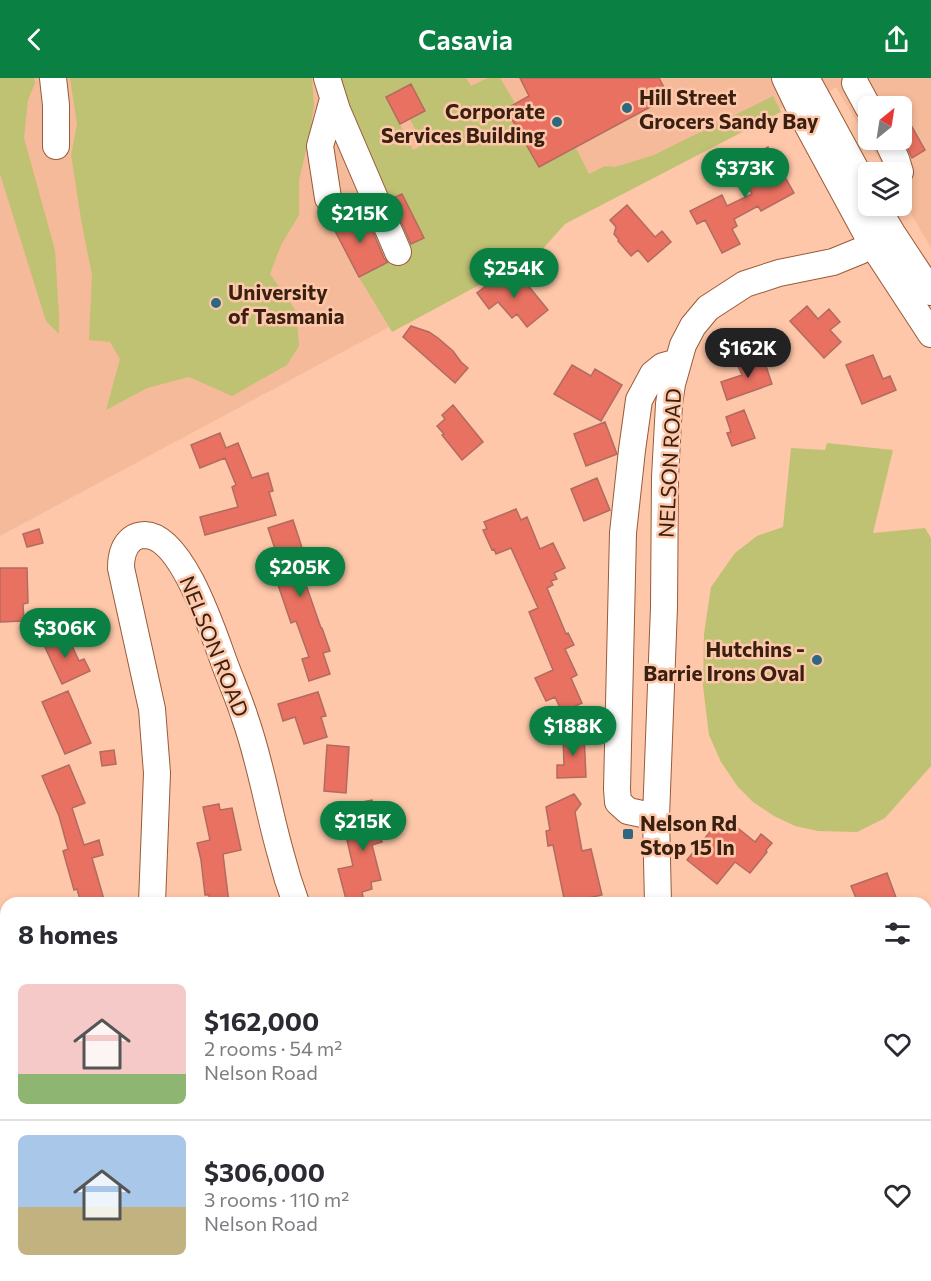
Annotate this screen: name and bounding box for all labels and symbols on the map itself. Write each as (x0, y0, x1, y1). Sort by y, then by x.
place label: Hill Street Grocers Sandy Bay (639, 84, 819, 133)
north arrow (858, 96, 912, 150)
place label: Corporate Services Building (381, 98, 545, 147)
marker: Hill Street Grocers Sandy Bay (620, 101, 634, 115)
marker: Corporate Services Building (550, 115, 564, 129)
pin: $373K (703, 148, 787, 199)
pin: $215K (318, 193, 402, 244)
pin: $254K (472, 248, 556, 299)
place label: University of Tasmania (228, 279, 345, 328)
marker: University of Tasmania (209, 296, 223, 310)
pin: $162K (706, 328, 790, 379)
street label: NELSON ROAD (653, 388, 685, 538)
pin: $205K (258, 547, 342, 598)
street label: NELSON ROAD (175, 572, 255, 720)
pin: $306K (23, 608, 107, 659)
place label: Hutchins - Barrie Irons Oval (643, 636, 805, 685)
marker: Hutchins - Barrie Irons Oval (810, 653, 824, 667)
pin: $188K (531, 706, 615, 757)
pin: $215K (321, 801, 405, 852)
place label: Nelson Rd Stop 15 In (640, 810, 737, 859)
marker: Nelson Rd Stop 15 In (621, 827, 635, 841)

